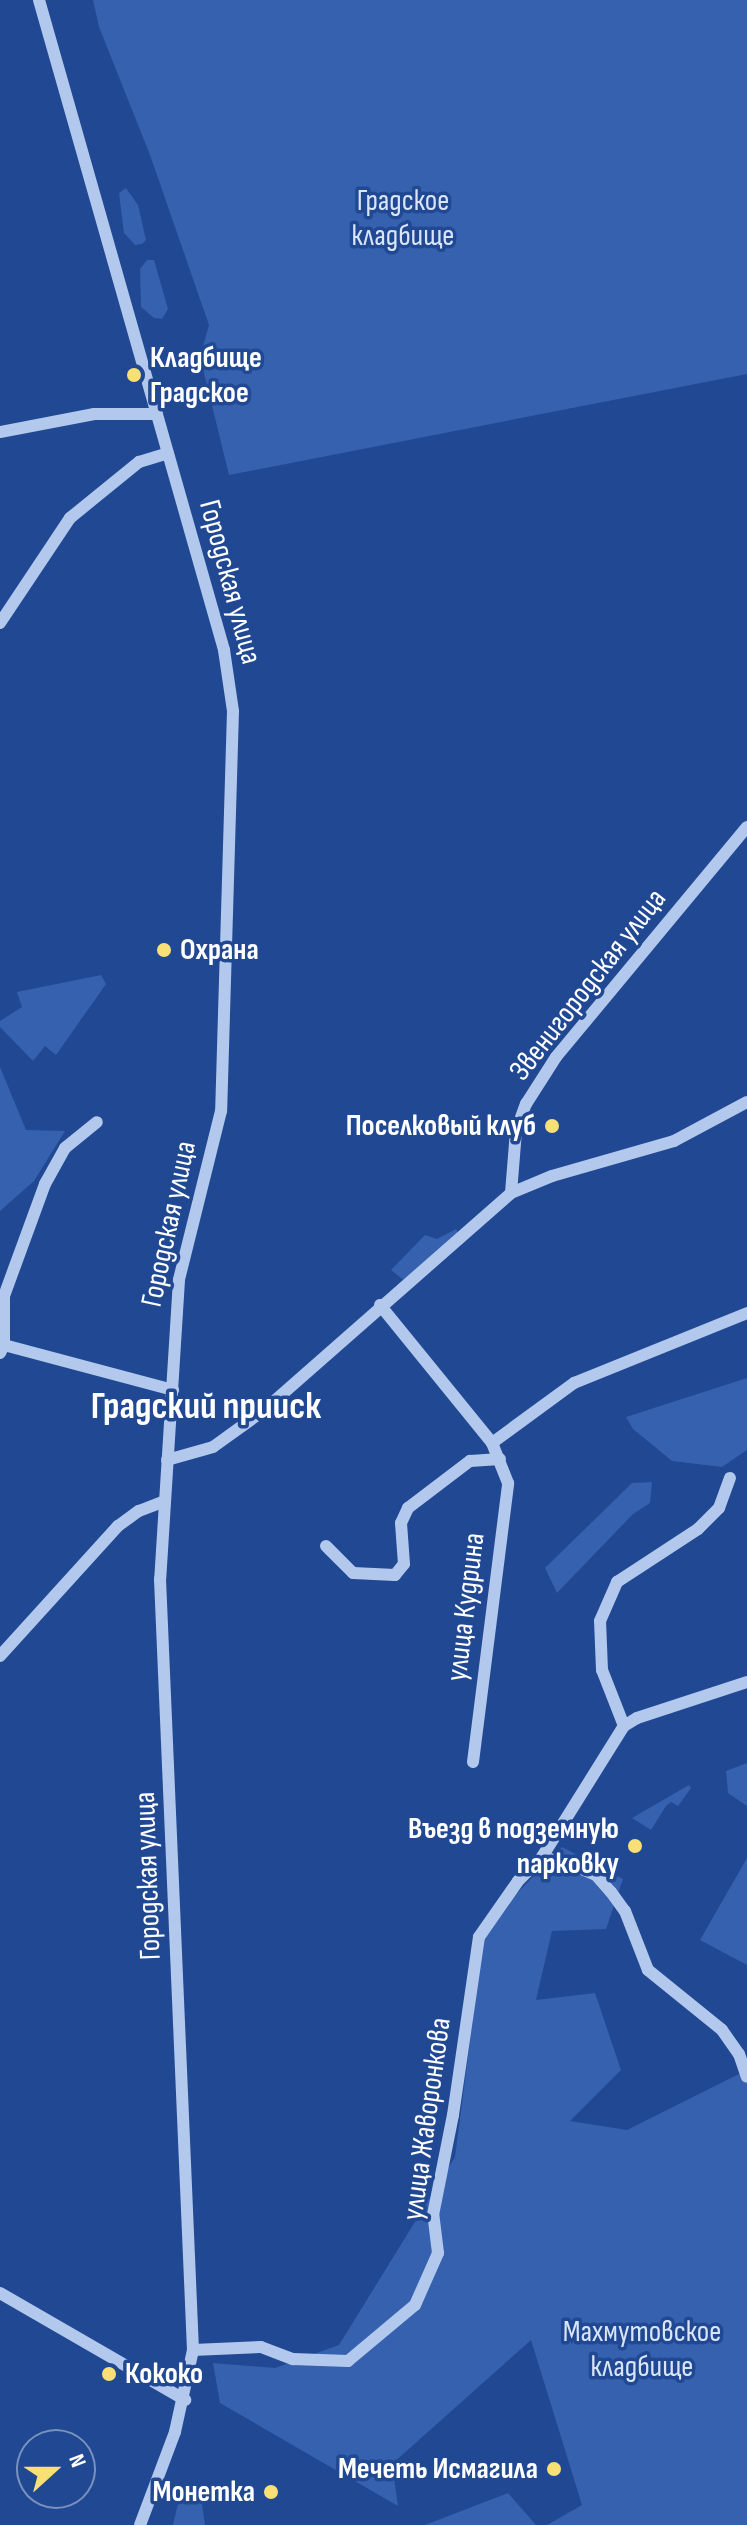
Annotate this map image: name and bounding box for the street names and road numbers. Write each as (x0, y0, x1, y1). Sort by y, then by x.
street label: Городская улица (191, 496, 269, 668)
street label: Звенигородская улица (502, 882, 674, 1088)
street label: Городская улица (134, 1138, 204, 1310)
street label: улица Кудрина (439, 1531, 493, 1683)
street label: Городская улица (127, 1791, 169, 1961)
street label: улица Жаворонкова (395, 2015, 459, 2223)

